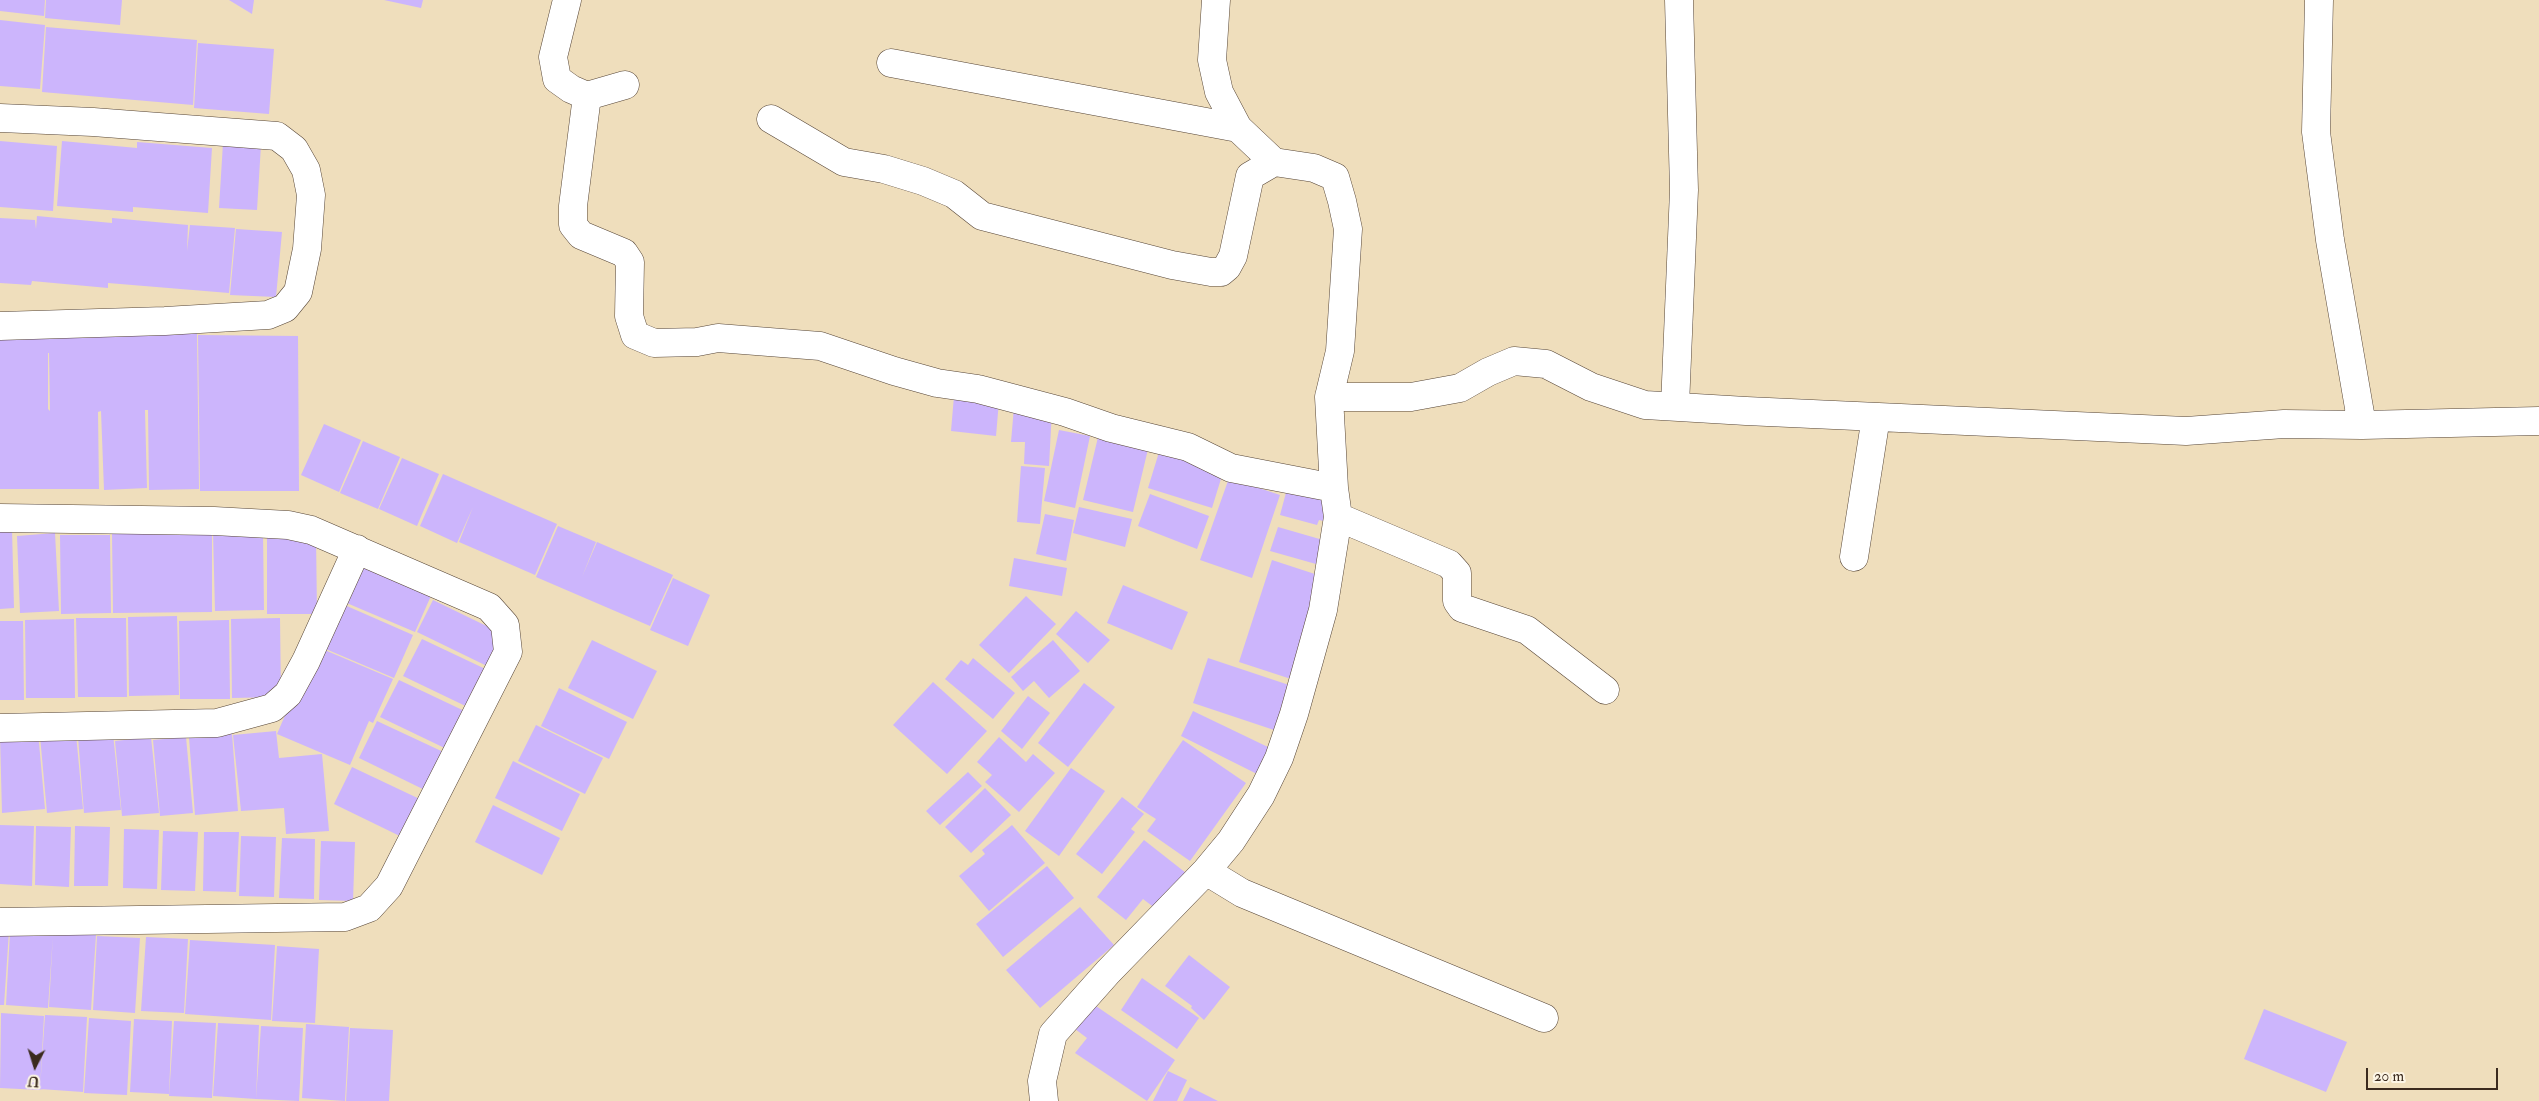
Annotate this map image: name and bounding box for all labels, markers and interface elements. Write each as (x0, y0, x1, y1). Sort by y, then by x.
north arrow (10, 1041, 60, 1091)
scale bar (2369, 1058, 2502, 1090)
text: 20 m (2374, 1067, 2404, 1086)
text: U (27, 1072, 40, 1090)

